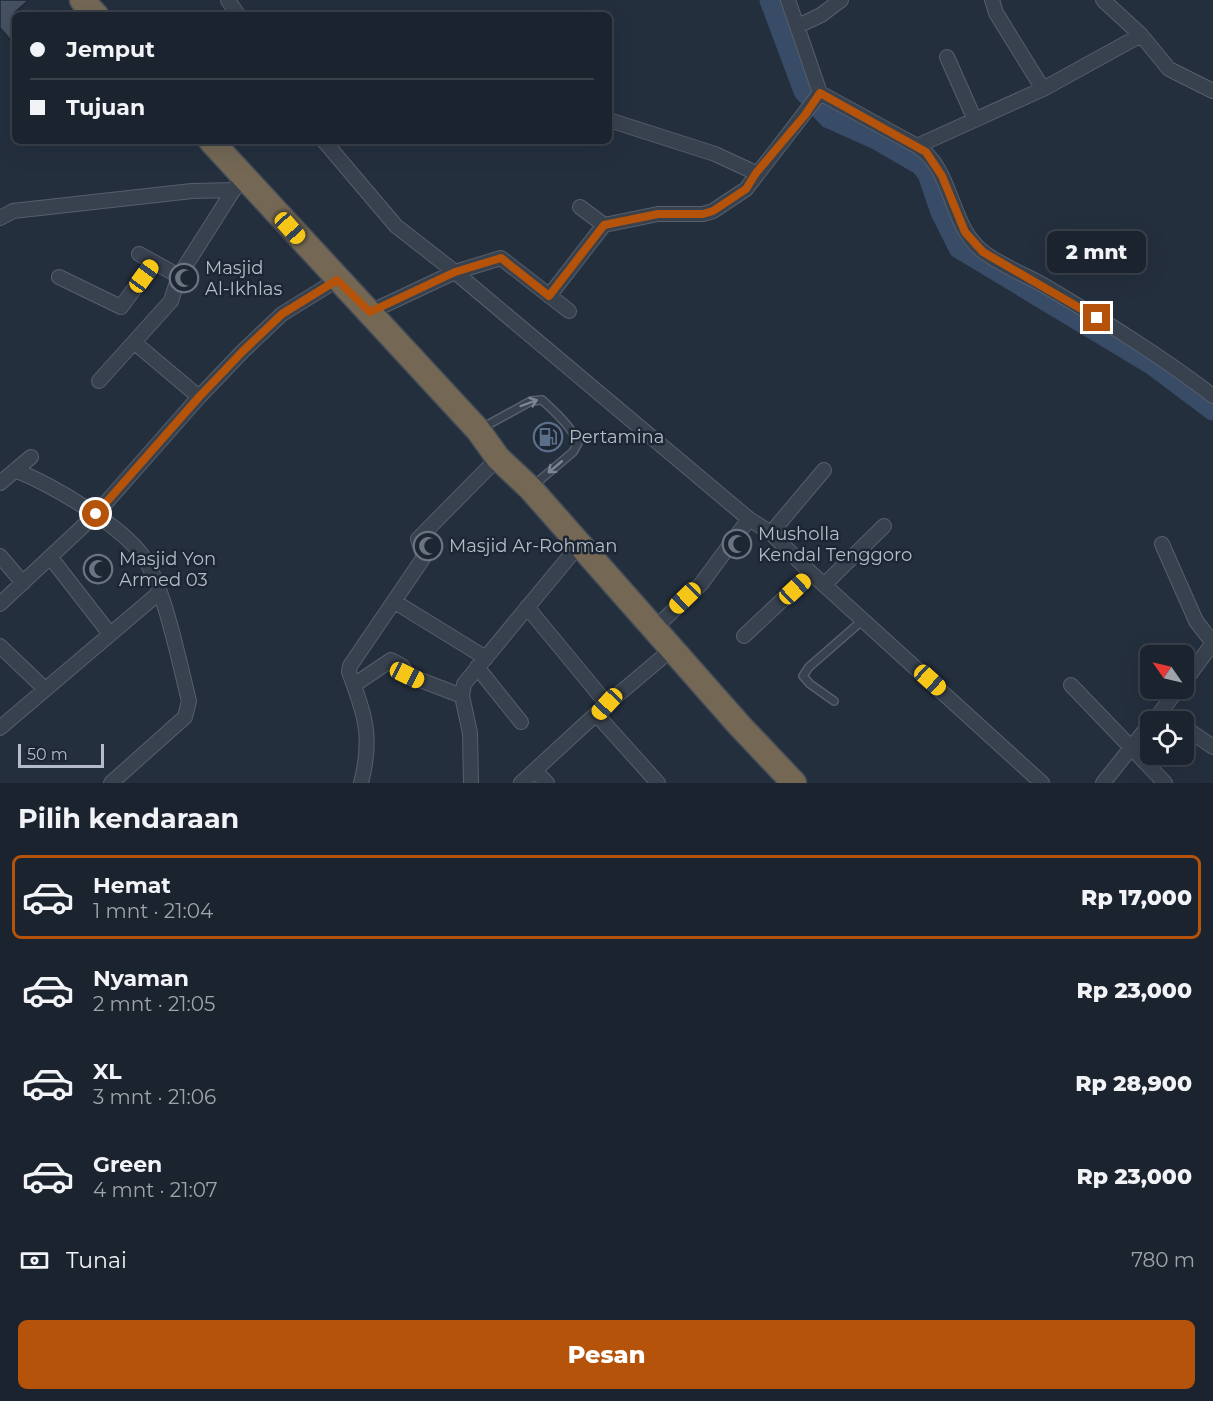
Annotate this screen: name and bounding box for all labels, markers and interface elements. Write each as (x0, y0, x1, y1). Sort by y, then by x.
text: Jemput (66, 36, 155, 63)
text: Tujuan (66, 94, 145, 121)
car (271, 209, 309, 247)
callout: 2 mnt (1048, 231, 1146, 273)
text: 2 mnt (1066, 240, 1127, 264)
car (126, 256, 162, 296)
place label: Masjid Al-Ikhlas (205, 257, 282, 300)
mosque icon: Masjid Al-Ikhlas (168, 262, 200, 294)
route end (1083, 304, 1110, 331)
one-way arrow (520, 397, 538, 408)
fuel station icon: Pertamina (532, 421, 564, 453)
place label: Pertamina (569, 426, 664, 448)
one-way arrow (548, 460, 563, 474)
route start (82, 500, 109, 527)
place label: Musholla Kendal Tenggoro (758, 523, 912, 566)
mosque icon: Musholla Kendal Tenggoro (721, 528, 753, 560)
mosque icon: Masjid Ar-Rohman (412, 530, 444, 562)
place label: Masjid Ar-Rohman (449, 535, 617, 557)
place label: Masjid Yon Armed 03 (119, 548, 216, 591)
mosque icon: Masjid Yon Armed 03 (82, 553, 114, 585)
car (776, 570, 814, 608)
car (666, 579, 704, 617)
north arrow (1140, 645, 1194, 699)
map controls (1140, 645, 1194, 765)
car (387, 659, 427, 691)
car (911, 661, 949, 699)
car (588, 685, 626, 723)
button: locate (1140, 711, 1194, 765)
scale bar (18, 741, 104, 768)
text: 50 m (27, 745, 68, 764)
text: Pilih kendaraan (18, 802, 239, 835)
icon: car (21, 870, 75, 924)
text: Hemat (93, 872, 171, 899)
text: Rp 17,000 (1081, 884, 1192, 911)
text: 1 mnt · 21:04 (93, 899, 213, 923)
icon: car (21, 963, 75, 1017)
text: Nyaman (93, 965, 189, 992)
text: Rp 23,000 (1076, 977, 1192, 1004)
text: 2 mnt · 21:05 (93, 992, 215, 1016)
icon: car (21, 1056, 75, 1110)
text: XL (93, 1058, 122, 1085)
text: Rp 28,900 (1075, 1070, 1192, 1097)
text: 3 mnt · 21:06 (93, 1085, 216, 1109)
icon: car (21, 1149, 75, 1203)
text: Green (93, 1151, 162, 1178)
text: Rp 23,000 (1076, 1163, 1192, 1190)
text: 4 mnt · 21:07 (93, 1178, 218, 1202)
icon: cash (18, 1244, 51, 1277)
text: Tunai (66, 1247, 127, 1274)
text: 780 m (1131, 1248, 1195, 1272)
button: Pesan (18, 1320, 1195, 1389)

